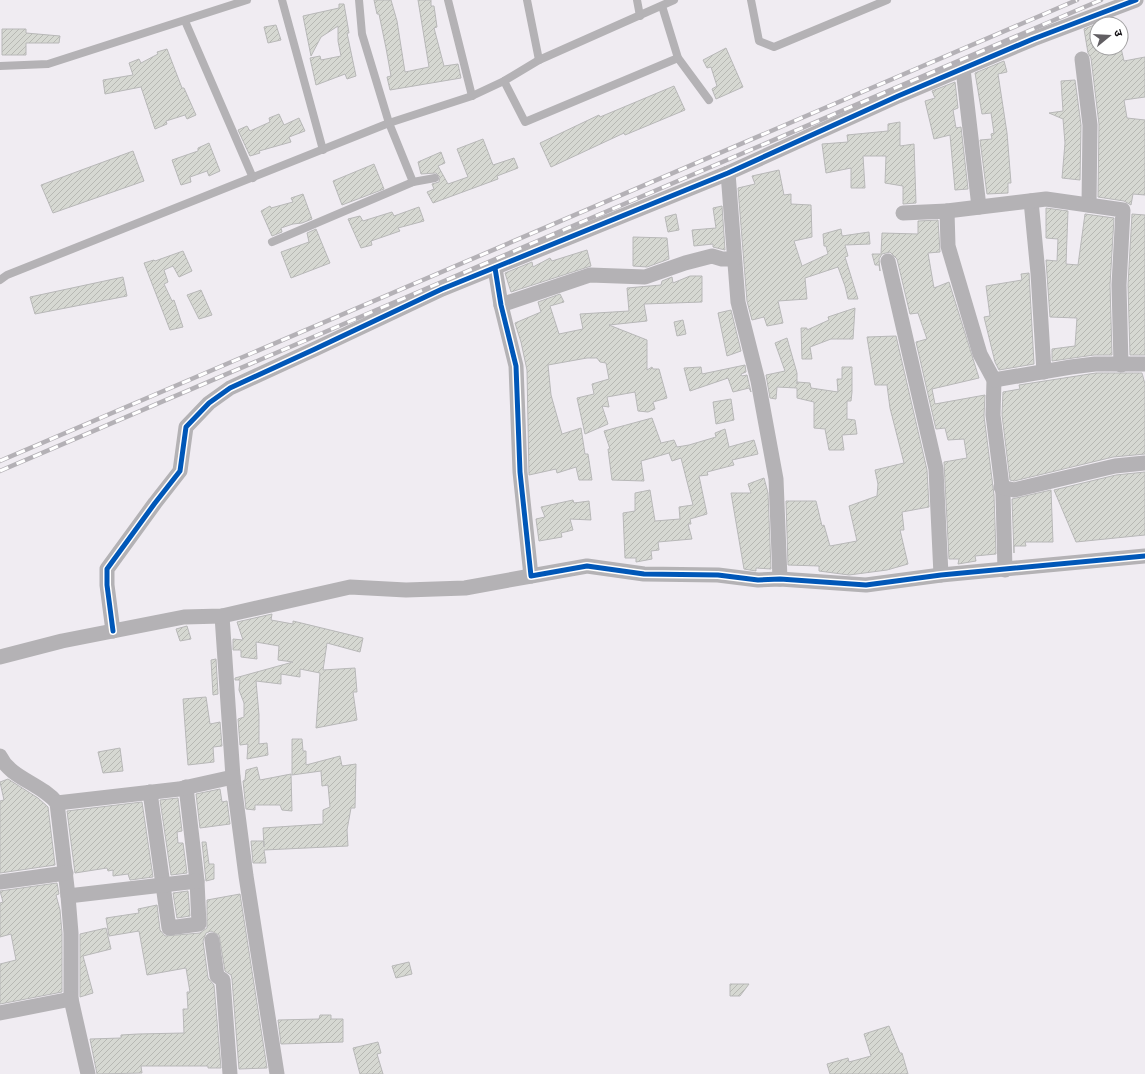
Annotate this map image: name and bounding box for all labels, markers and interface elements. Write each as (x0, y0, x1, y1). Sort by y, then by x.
north arrow (1089, 16, 1129, 56)
text: उ (1112, 28, 1126, 38)

